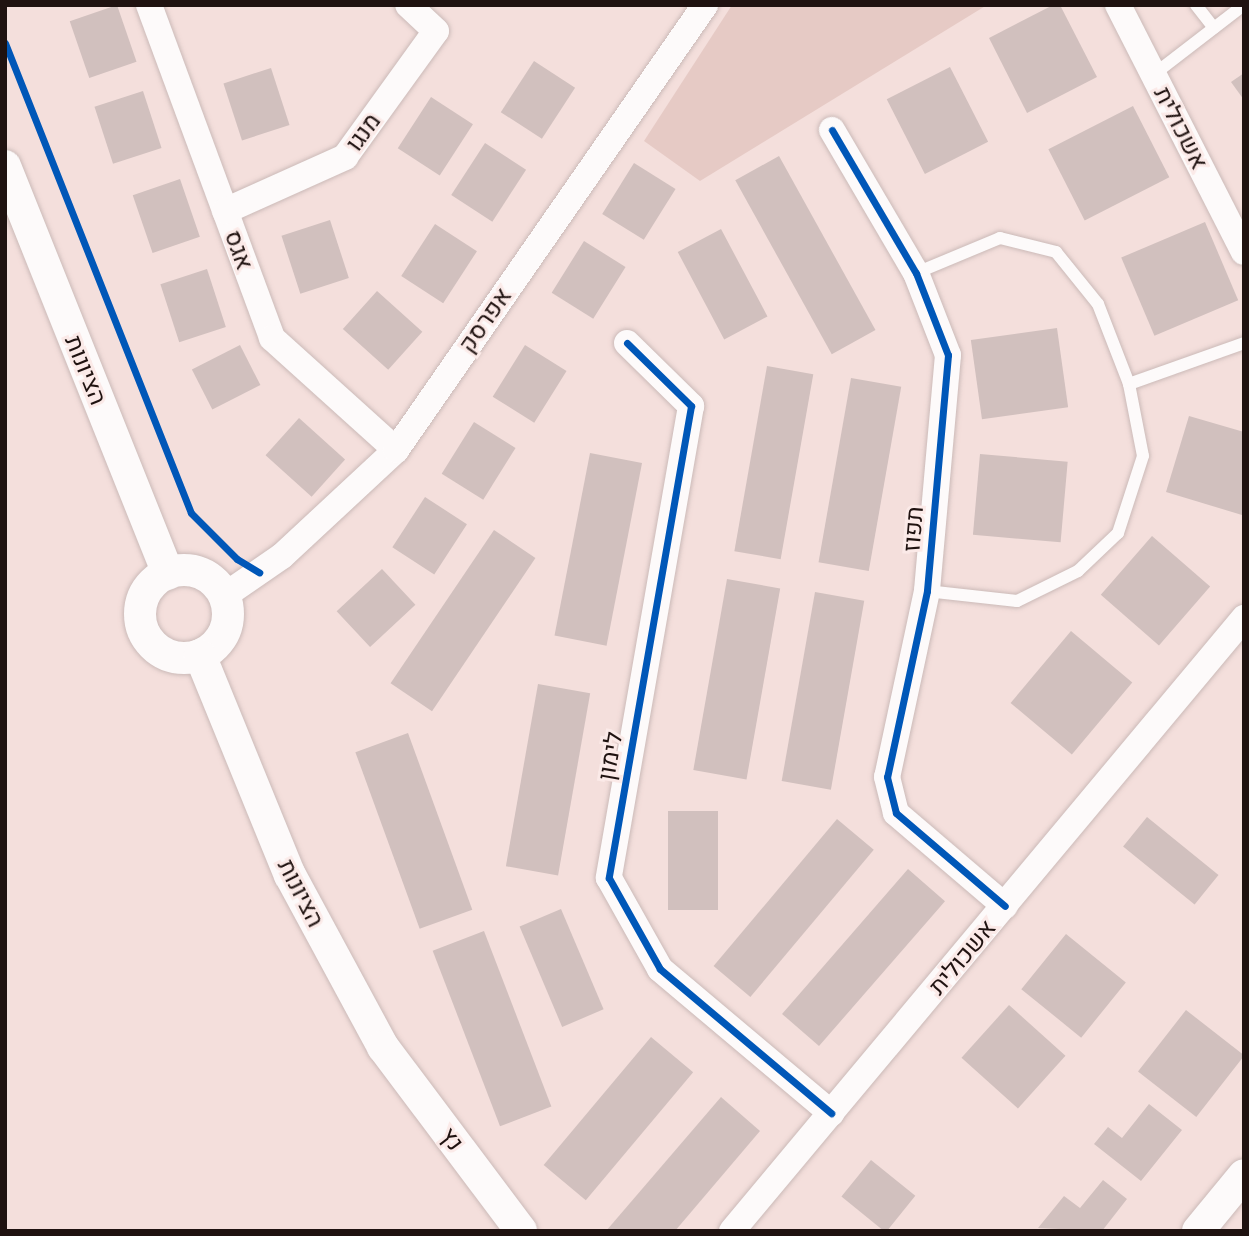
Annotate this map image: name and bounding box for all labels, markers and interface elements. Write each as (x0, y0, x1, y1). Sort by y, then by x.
street label: אשכולית (1148, 82, 1214, 174)
street label: מנגו (340, 107, 386, 157)
street label: אגס (219, 226, 259, 274)
street label: אפרסק (452, 282, 518, 358)
street label: הציונות (59, 331, 113, 409)
street label: תפוז (897, 505, 929, 553)
street label: לימון (592, 729, 628, 783)
street label: הציונות (272, 854, 330, 932)
street label: אשכולית (922, 914, 1002, 1000)
street label: נץ (434, 1122, 470, 1156)

